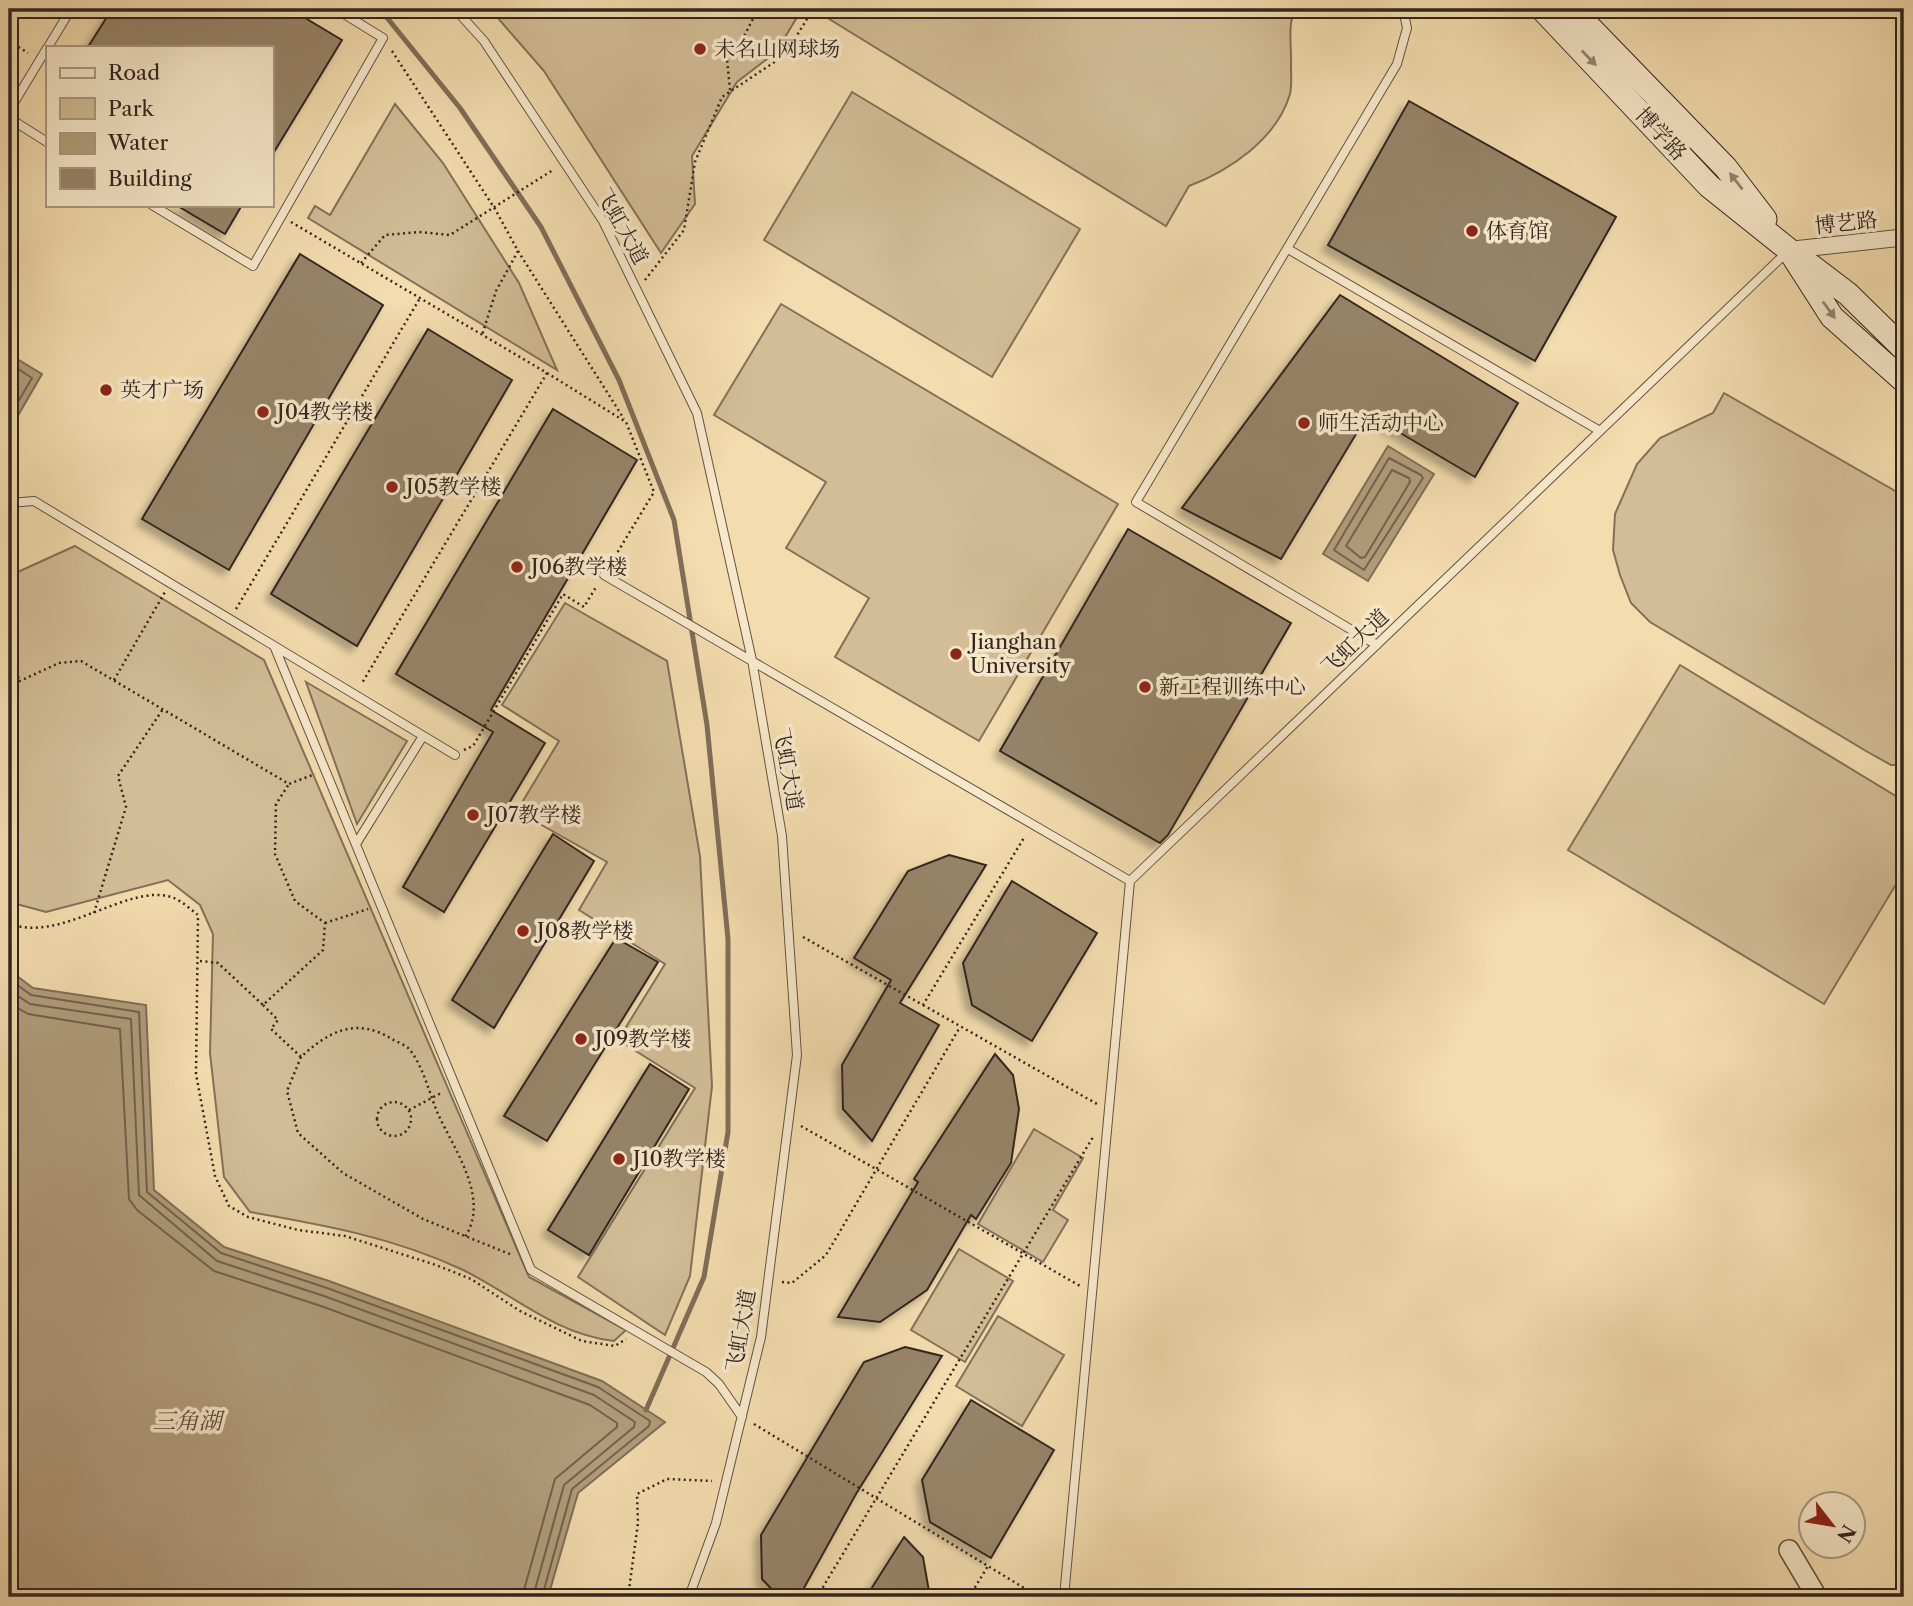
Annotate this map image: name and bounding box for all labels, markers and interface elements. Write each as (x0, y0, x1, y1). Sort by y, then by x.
place label: 未名山网球场 (714, 36, 840, 61)
marker: 未名山网球场 (692, 41, 708, 57)
legend (46, 46, 273, 206)
one-way arrow (1581, 49, 1597, 66)
text: Road (108, 60, 160, 85)
text: Park (108, 96, 154, 121)
street label: 博学路 (1631, 102, 1692, 165)
text: Water (107, 130, 168, 155)
text: Building (108, 166, 193, 191)
one-way arrow (1729, 172, 1743, 190)
street label: 飞虹大道 (591, 183, 654, 269)
street label: 博艺路 (1813, 207, 1879, 238)
place label: 体育馆 (1486, 218, 1549, 243)
marker: 体育馆 (1464, 223, 1480, 239)
one-way arrow (1822, 301, 1836, 319)
place label: 英才广场 (120, 377, 204, 402)
marker: 英才广场 (98, 382, 114, 398)
place label: J04教学楼 (274, 399, 373, 424)
marker: J04教学楼 (255, 404, 271, 420)
place label: 师生活动中心 (1318, 410, 1444, 435)
marker: 师生活动中心 (1296, 415, 1312, 431)
place label: J05教学楼 (403, 474, 501, 499)
marker: J05教学楼 (384, 479, 400, 495)
place label: J06教学楼 (528, 554, 627, 579)
marker: J06教学楼 (509, 559, 525, 575)
street label: 飞虹大道 (1316, 603, 1394, 680)
place label: Jianghan University (967, 629, 1071, 678)
marker: Jianghan University (948, 646, 964, 662)
place label: 新工程训练中心 (1159, 674, 1306, 699)
marker: 新工程训练中心 (1137, 679, 1153, 695)
street label: 飞虹大道 (769, 725, 808, 812)
place label: J07教学楼 (484, 802, 581, 827)
marker: J07教学楼 (465, 807, 481, 823)
place label: J08教学楼 (534, 918, 633, 943)
marker: J08教学楼 (515, 923, 531, 939)
place label: J09教学楼 (592, 1026, 691, 1051)
marker: J09教学楼 (573, 1031, 589, 1047)
place label: J10教学楼 (630, 1146, 726, 1171)
marker: J10教学楼 (611, 1151, 627, 1167)
street label: 飞虹大道 (721, 1287, 760, 1374)
water label: 三角湖 (153, 1407, 226, 1435)
north arrow (1798, 1490, 1868, 1560)
text: N (1832, 1520, 1860, 1546)

